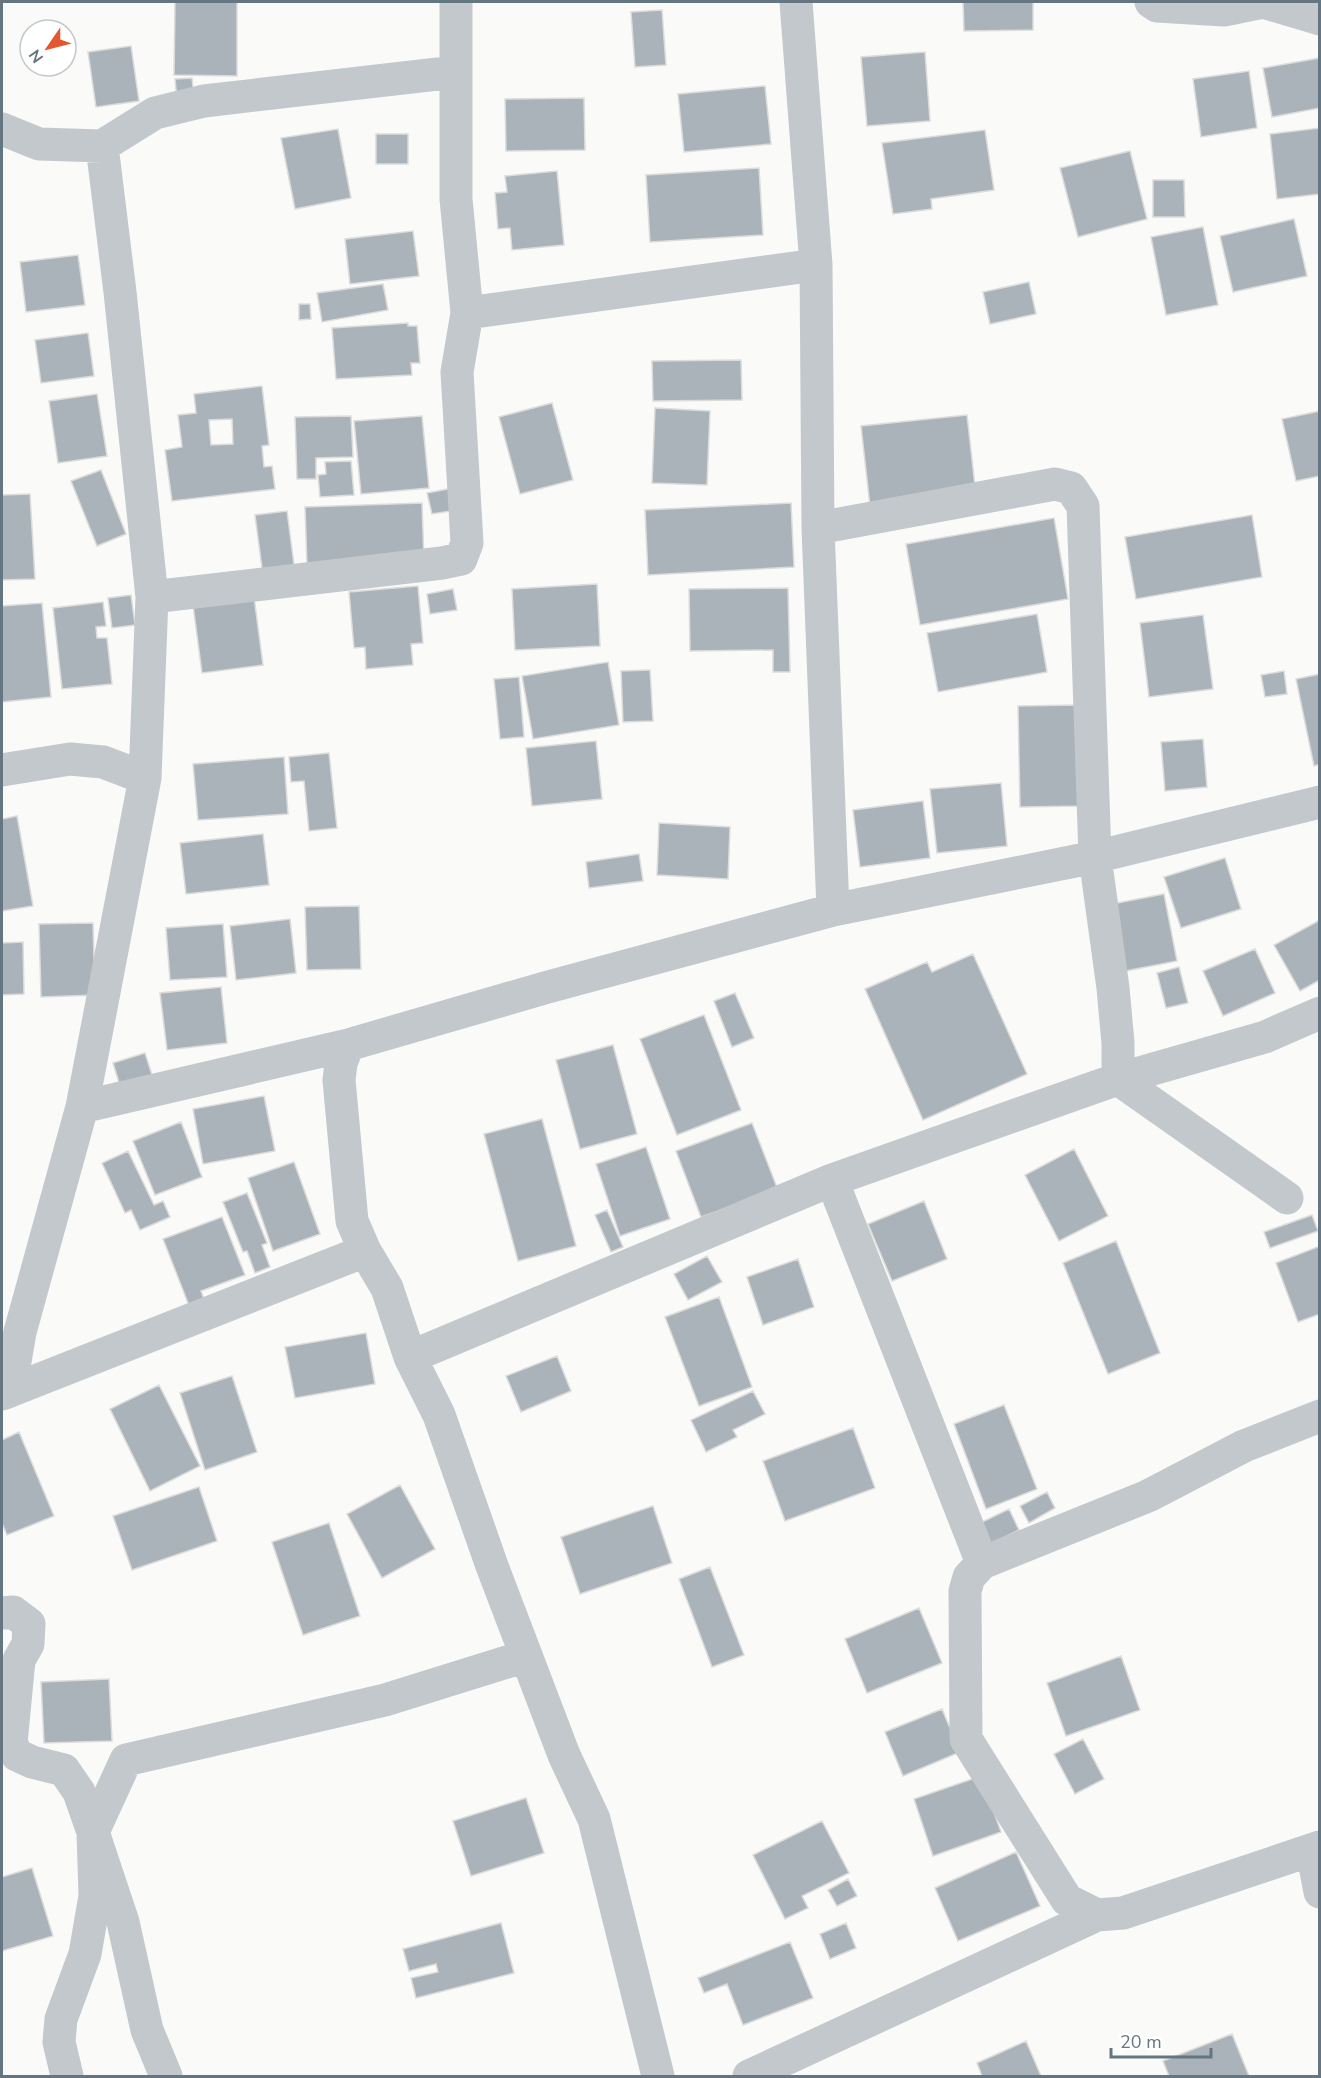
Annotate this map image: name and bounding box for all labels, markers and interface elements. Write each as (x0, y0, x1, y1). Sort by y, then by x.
north arrow (18, 18, 78, 78)
text: N (24, 45, 49, 67)
scale bar (1111, 2021, 1212, 2059)
text: 20 m (1120, 2030, 1162, 2054)

